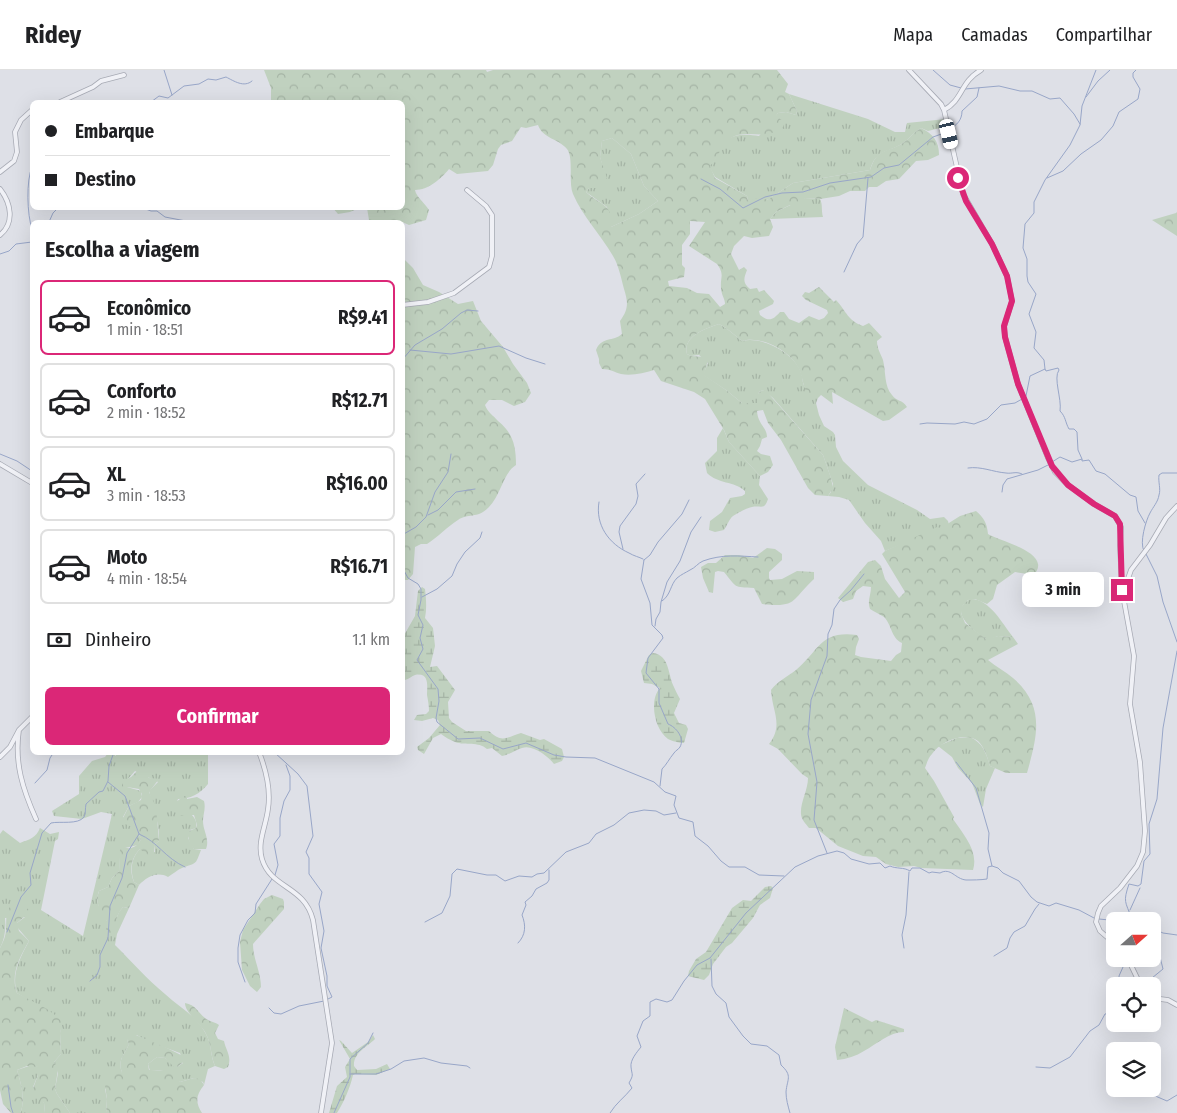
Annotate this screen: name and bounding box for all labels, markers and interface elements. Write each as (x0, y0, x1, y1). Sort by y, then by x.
text: Ridey (25, 21, 81, 49)
text: Mapa (893, 24, 933, 46)
text: Camadas (961, 24, 1028, 46)
text: Compartilhar (1056, 24, 1152, 46)
car (938, 118, 959, 150)
text: Embarque (75, 120, 154, 143)
route start (947, 167, 969, 189)
text: Destino (75, 168, 136, 191)
text: Escolha a viagem (45, 236, 200, 263)
icon: car (47, 295, 92, 340)
text: Econômico (107, 297, 191, 320)
text: R$9.41 (338, 306, 388, 329)
text: 1 min · 18:51 (107, 320, 183, 339)
icon: car (47, 378, 92, 423)
text: Conforto (107, 380, 176, 403)
text: R$12.71 (332, 389, 388, 412)
text: 2 min · 18:52 (107, 403, 185, 422)
icon: car (47, 461, 92, 506)
text: XL (107, 463, 126, 486)
text: R$16.00 (326, 472, 388, 495)
text: 3 min · 18:53 (107, 486, 186, 505)
icon: car (47, 544, 92, 589)
text: Moto (107, 546, 147, 569)
text: R$16.71 (330, 555, 388, 578)
text: 4 min · 18:54 (107, 569, 187, 588)
callout: 3 min (1022, 572, 1104, 608)
route end (1111, 579, 1133, 601)
text: 3 min (1045, 580, 1081, 599)
icon: cash (45, 626, 73, 654)
text: Dinheiro (85, 628, 151, 651)
text: 1.1 km (352, 630, 390, 649)
button: Confirmar (45, 687, 390, 745)
north arrow (1106, 912, 1161, 968)
map controls (1106, 912, 1161, 1097)
button: locate (1106, 977, 1161, 1032)
button: layers (1106, 1042, 1161, 1097)

